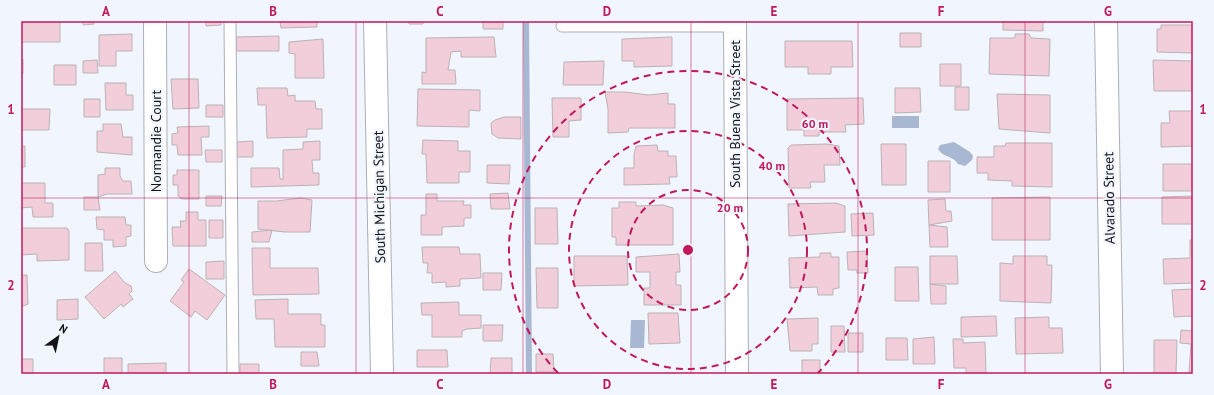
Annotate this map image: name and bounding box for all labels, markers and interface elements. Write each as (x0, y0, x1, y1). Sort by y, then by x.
text: A (102, 3, 110, 20)
text: B (269, 3, 277, 20)
text: C (436, 3, 444, 20)
text: D (603, 3, 611, 20)
text: E (771, 3, 778, 20)
text: F (938, 3, 945, 20)
text: G (1104, 3, 1112, 20)
street label: South Buena Vista Street (726, 40, 744, 188)
street label: Normandie Court (147, 90, 165, 192)
text: 1 (7, 101, 15, 118)
text: 1 (1199, 101, 1207, 118)
text: 60 m (802, 116, 828, 131)
street label: South Michigan Street (369, 130, 389, 264)
street label: Alvarado Street (1099, 152, 1119, 244)
text: 40 m (759, 158, 785, 173)
text: 20 m (717, 200, 743, 215)
centre of rings (681, 243, 695, 257)
text: 2 (7, 277, 15, 294)
text: 2 (1199, 277, 1207, 294)
north arrow (38, 317, 78, 357)
text: N (57, 321, 70, 336)
text: A (102, 376, 110, 393)
text: B (269, 376, 277, 393)
text: C (436, 376, 444, 393)
text: D (603, 376, 611, 393)
text: E (771, 376, 778, 393)
text: F (938, 376, 945, 393)
text: G (1104, 376, 1112, 393)

